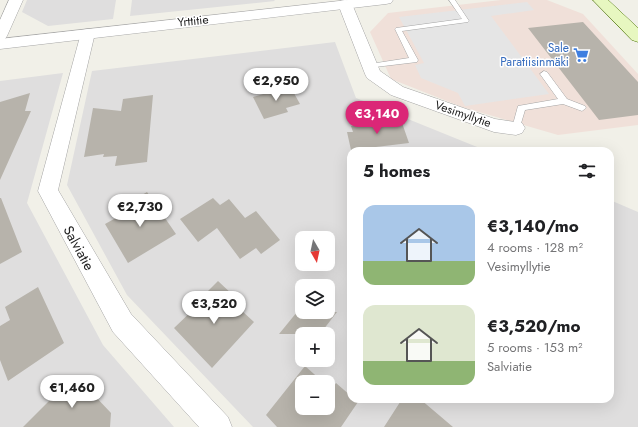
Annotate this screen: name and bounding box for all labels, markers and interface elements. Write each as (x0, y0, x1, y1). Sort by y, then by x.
street label: Yrttitie (177, 10, 209, 32)
place label: Sale Paratiisinmäki (500, 39, 569, 71)
supermarket icon: Sale Paratiisinmäki (572, 46, 590, 64)
pin: €2,950 (243, 68, 309, 102)
text: €2,950 (253, 71, 299, 90)
street label: Vesimyllytie (432, 96, 494, 132)
pin: €3,140 (344, 101, 410, 135)
text: €3,140 (355, 104, 399, 123)
text: 5 homes (363, 159, 430, 183)
icon: filters (576, 160, 598, 182)
pin: €2,730 (107, 194, 173, 228)
text: €2,730 (117, 197, 163, 216)
text: €3,140/mo (487, 214, 579, 238)
icon: home (395, 221, 443, 269)
street label: Salviatie (59, 222, 99, 274)
north arrow (295, 231, 335, 271)
map controls (295, 231, 335, 415)
text: 4 rooms · 128 m² (487, 238, 583, 257)
text: Vesimyllytie (487, 257, 551, 276)
button: layers (295, 279, 335, 319)
pin: €3,520 (181, 291, 247, 325)
text: €3,520 (191, 294, 237, 313)
text: €3,520/mo (487, 314, 580, 338)
icon: home (395, 321, 443, 369)
button: + (295, 327, 335, 367)
text: 5 rooms · 153 m² (487, 338, 583, 357)
text: Salviatie (487, 357, 532, 376)
pin: €1,460 (39, 375, 105, 409)
button: − (295, 375, 335, 415)
text: €1,460 (49, 378, 95, 397)

